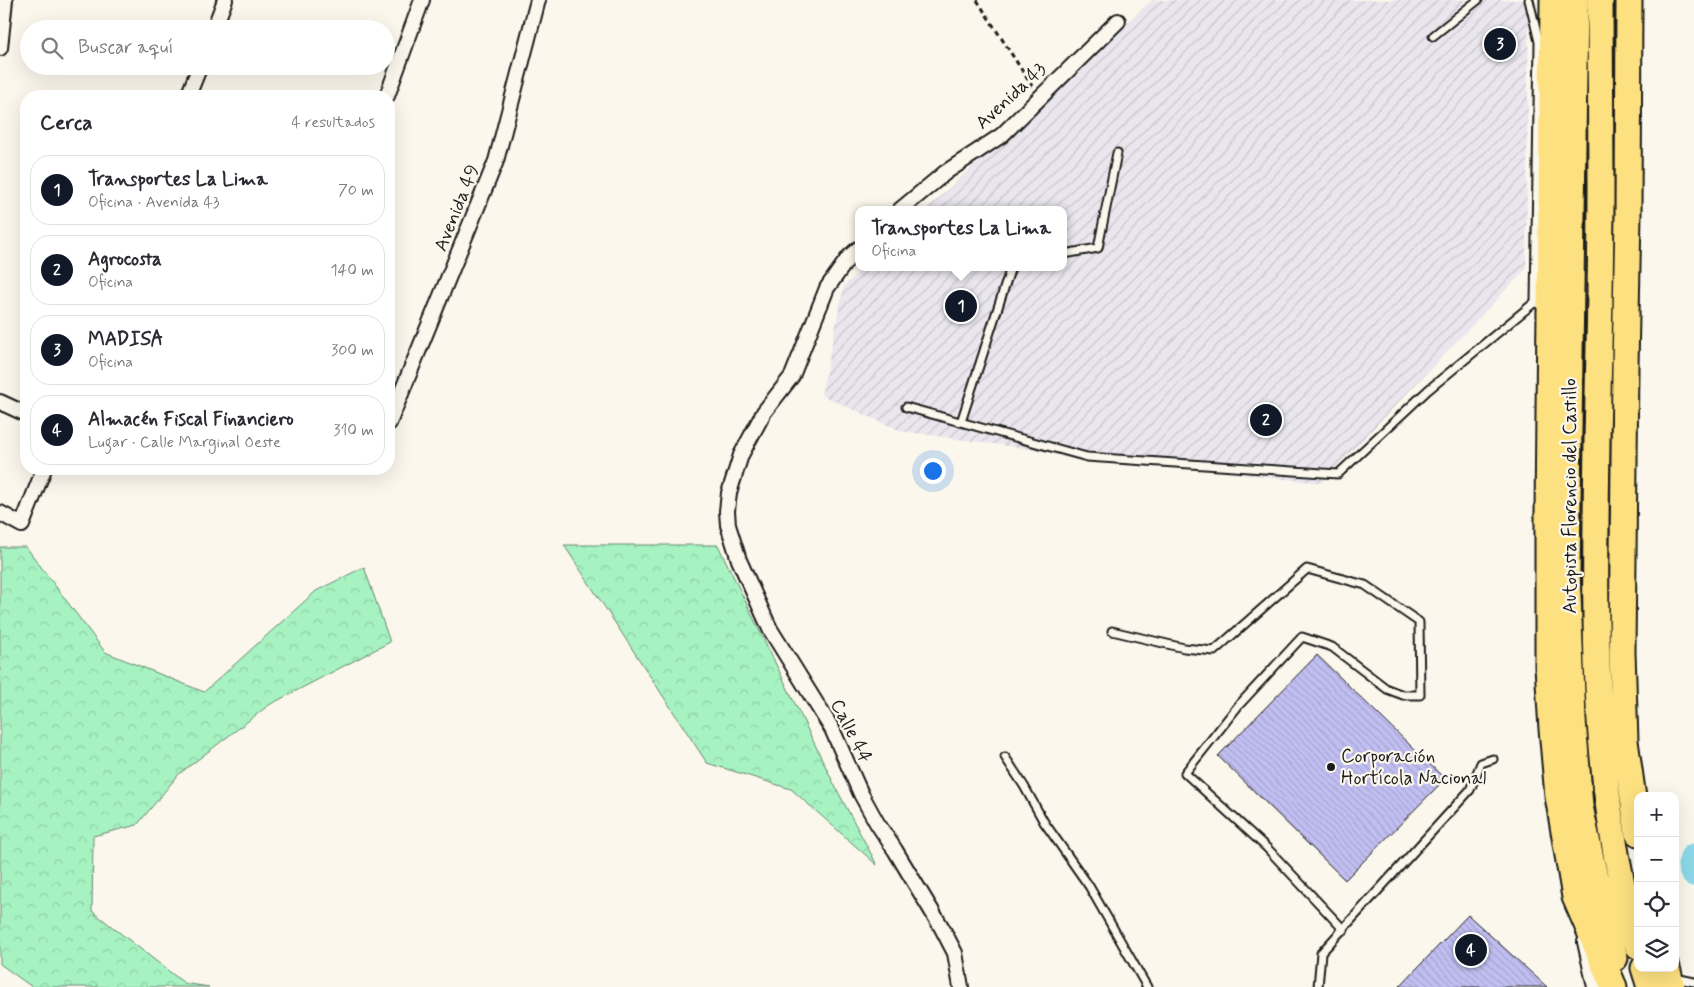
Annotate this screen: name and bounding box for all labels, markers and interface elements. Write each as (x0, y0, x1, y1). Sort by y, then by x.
search box (20, 20, 395, 75)
pin: 3 (1484, 25, 1516, 63)
icon: search (38, 34, 66, 62)
text: Buscar aquí (78, 35, 173, 60)
street label: Avenida 43 (970, 57, 1052, 135)
text: Cerca (40, 109, 93, 137)
text: 4 resultados (291, 112, 375, 133)
street label: Avenida 49 (428, 161, 486, 255)
text: Transportes La Lima (88, 167, 268, 192)
text: 1 (53, 180, 61, 201)
text: 70 m (338, 180, 374, 201)
text: Oficina · Avenida 43 (88, 192, 220, 213)
popup (855, 206, 1067, 271)
text: Transportes La Lima (871, 216, 1051, 241)
text: Oficina (871, 241, 916, 262)
text: Agrocosta (88, 247, 162, 272)
text: 2 (53, 260, 61, 281)
text: 140 m (330, 260, 374, 281)
text: Oficina (88, 272, 133, 293)
pin: 1 (945, 287, 977, 325)
text: MADISA (88, 327, 163, 352)
text: 3 (53, 340, 61, 361)
text: 300 m (331, 340, 374, 361)
text: Oficina (88, 352, 133, 373)
street label: Autopista Florencio del Castillo (1558, 378, 1583, 614)
pin: 2 (1250, 401, 1282, 439)
text: Almacén Fiscal Financiero (88, 407, 294, 432)
text: 4 (52, 420, 62, 441)
text: 310 m (333, 420, 374, 441)
text: Lugar · Calle Marginal Oeste (88, 432, 281, 453)
your location (920, 458, 946, 484)
street label: Calle 44 (824, 695, 878, 767)
place label: Corporación Hortícola Nacional (1341, 744, 1486, 791)
marker: Corporación Hortícola Nacional (1325, 761, 1337, 773)
map controls (1634, 792, 1679, 972)
button: + (1634, 792, 1679, 837)
button: − (1634, 837, 1679, 882)
button: locate (1634, 882, 1679, 927)
button: layers (1634, 927, 1679, 972)
pin: 4 (1455, 931, 1487, 969)

